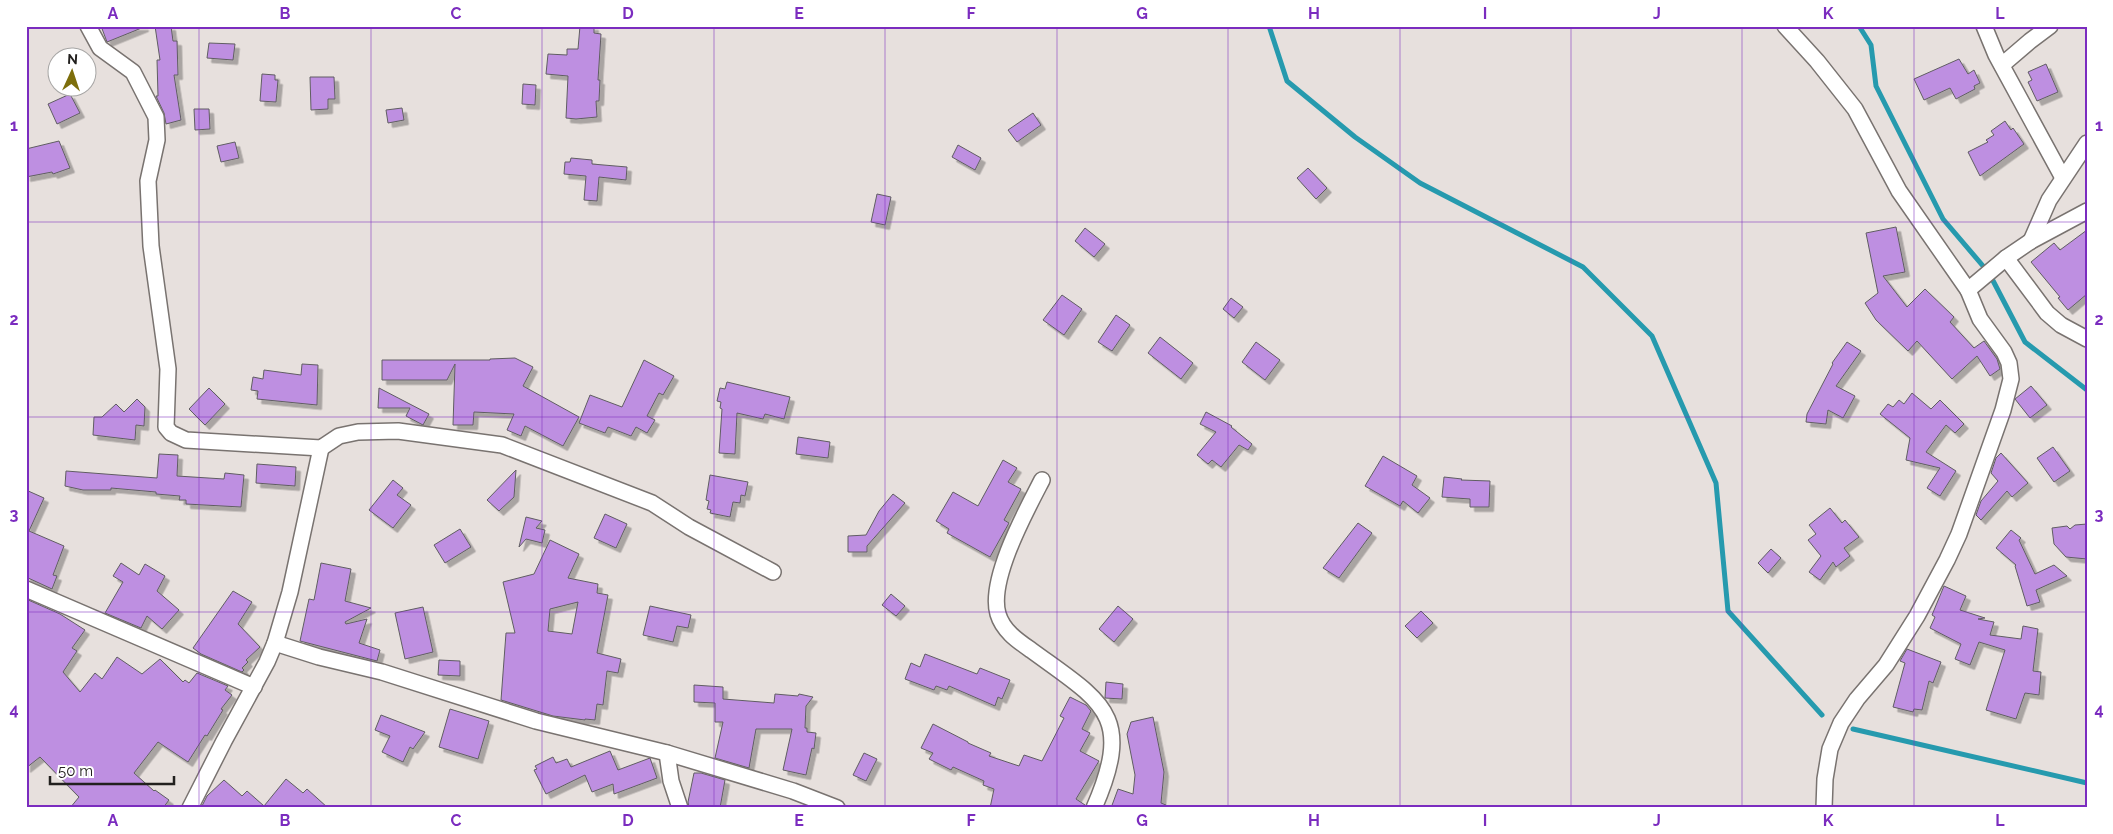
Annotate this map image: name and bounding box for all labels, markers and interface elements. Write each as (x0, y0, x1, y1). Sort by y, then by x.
text: A (108, 4, 119, 23)
text: B (280, 4, 291, 23)
text: C (451, 4, 462, 23)
text: D (622, 4, 634, 23)
text: E (794, 4, 804, 23)
text: F (966, 4, 976, 23)
text: G (1136, 4, 1148, 23)
text: H (1308, 4, 1320, 23)
text: I (1483, 4, 1487, 23)
text: J (1653, 4, 1661, 23)
text: K (1823, 4, 1834, 23)
text: L (1995, 4, 2005, 23)
north arrow (48, 48, 98, 98)
text: N (67, 51, 78, 67)
text: 1 (10, 116, 18, 135)
text: 1 (2095, 116, 2103, 135)
text: 2 (9, 310, 19, 329)
text: 2 (2094, 310, 2104, 329)
text: 3 (10, 505, 19, 524)
text: 3 (2095, 505, 2104, 524)
text: 4 (9, 700, 19, 719)
text: 4 (2094, 700, 2104, 719)
scale bar (50, 754, 174, 786)
text: 50 m (58, 762, 93, 780)
text: A (108, 811, 119, 830)
text: B (280, 811, 291, 830)
text: C (451, 811, 462, 830)
text: D (622, 811, 634, 830)
text: E (794, 811, 804, 830)
text: F (966, 811, 976, 830)
text: G (1136, 811, 1148, 830)
text: H (1308, 811, 1320, 830)
text: I (1483, 811, 1487, 830)
text: J (1653, 811, 1661, 830)
text: K (1823, 811, 1834, 830)
text: L (1995, 811, 2005, 830)

